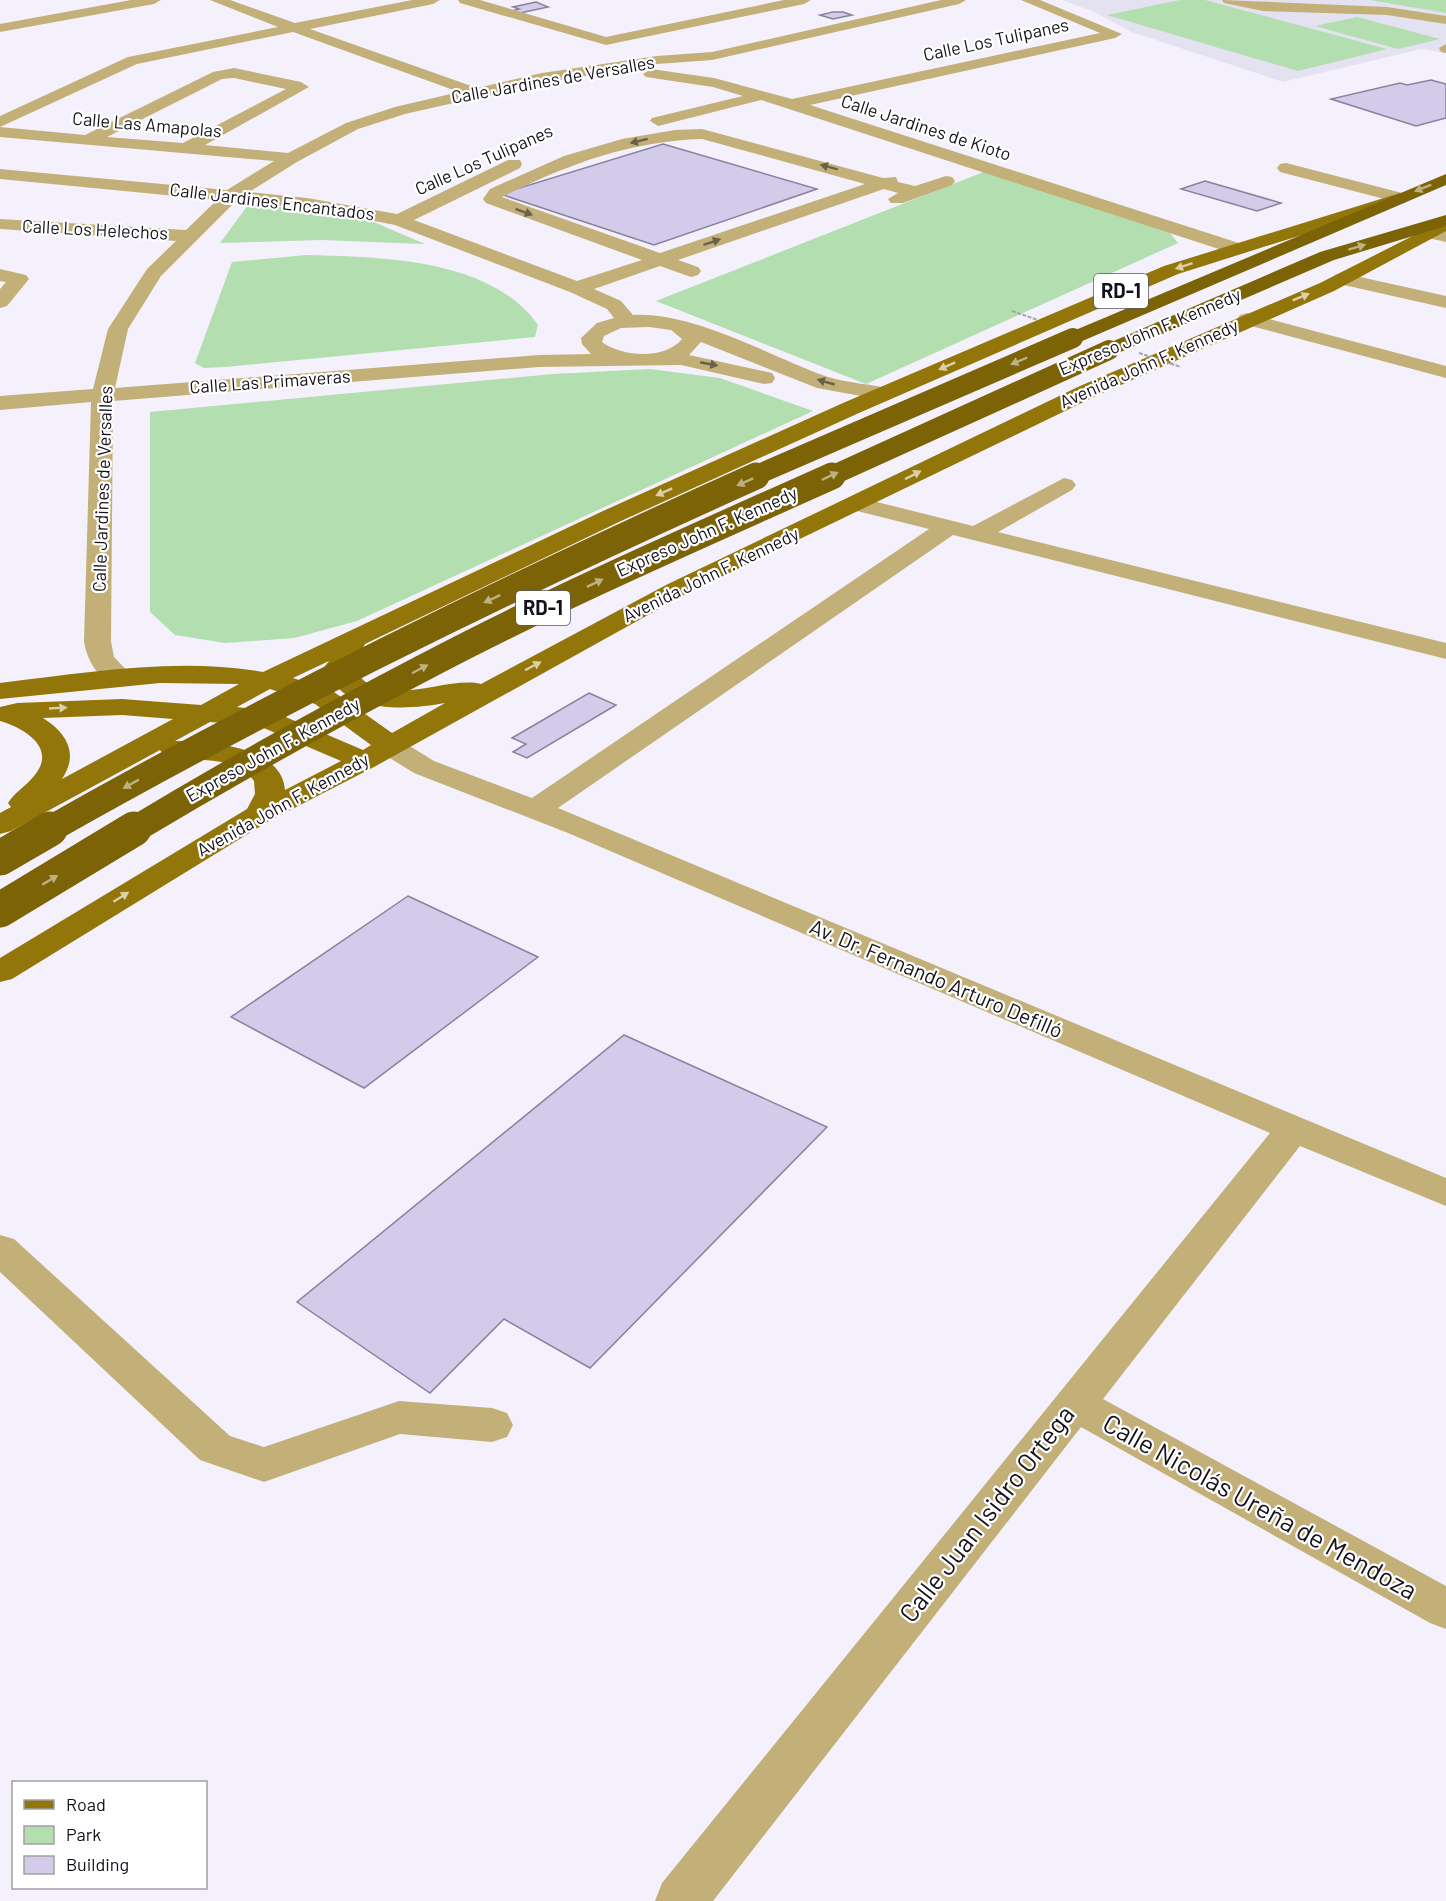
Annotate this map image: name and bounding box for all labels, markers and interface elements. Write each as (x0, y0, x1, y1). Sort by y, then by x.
street label: Calle Los Tulipanes (921, 13, 1071, 65)
street label: Calle Jardines de Versalles (449, 50, 656, 108)
street label: Calle Jardines de Kioto (838, 89, 1014, 165)
street label: Calle Las Amapolas (72, 107, 223, 141)
street label: Calle Los Tulipanes (411, 119, 556, 199)
one-way arrow (630, 136, 649, 146)
one-way arrow (820, 162, 838, 171)
street label: Calle Jardines Encantados (169, 178, 376, 224)
one-way arrow (1414, 184, 1432, 193)
one-way arrow (515, 208, 533, 218)
street label: Calle Los Helechos (21, 214, 169, 244)
one-way arrow (703, 237, 721, 246)
one-way arrow (1348, 242, 1366, 251)
one-way arrow (1175, 262, 1193, 271)
road number: RD-1 (1094, 274, 1148, 308)
street label: Expreso John F. Kennedy (1055, 283, 1244, 379)
one-way arrow (1292, 292, 1310, 302)
street label: Avenida John F. Kennedy (1056, 314, 1241, 412)
one-way arrow (1010, 357, 1028, 366)
one-way arrow (700, 360, 719, 369)
one-way arrow (938, 362, 955, 371)
street label: Calle Las Primaveras (189, 364, 351, 398)
one-way arrow (817, 377, 835, 386)
street label: Calle Jardines de Versalles (87, 386, 117, 592)
one-way arrow (905, 470, 922, 479)
one-way arrow (821, 471, 838, 480)
one-way arrow (736, 477, 753, 486)
street label: Expreso John F. Kennedy (613, 481, 800, 581)
one-way arrow (655, 487, 673, 497)
street label: Avenida John F. Kennedy (619, 522, 802, 626)
one-way arrow (587, 578, 604, 588)
road number: RD-1 (516, 591, 570, 625)
one-way arrow (483, 595, 500, 604)
one-way arrow (525, 661, 542, 671)
one-way arrow (412, 664, 429, 674)
street label: Expreso John F. Kennedy (182, 692, 363, 806)
one-way arrow (49, 704, 68, 713)
street label: Avenida John F. Kennedy (193, 748, 372, 861)
one-way arrow (123, 779, 140, 789)
one-way arrow (42, 874, 58, 885)
one-way arrow (113, 891, 129, 902)
street label: Av. Dr. Fernando Arturo Defilló (806, 913, 1067, 1042)
street label: Calle Juan Isidro Ortega (892, 1399, 1080, 1628)
street label: Calle Nicolás Ureña de Mendoza (1098, 1406, 1423, 1605)
legend (12, 1781, 207, 1889)
text: Road (66, 1793, 106, 1815)
text: Park (66, 1823, 101, 1845)
text: Building (66, 1853, 129, 1875)

